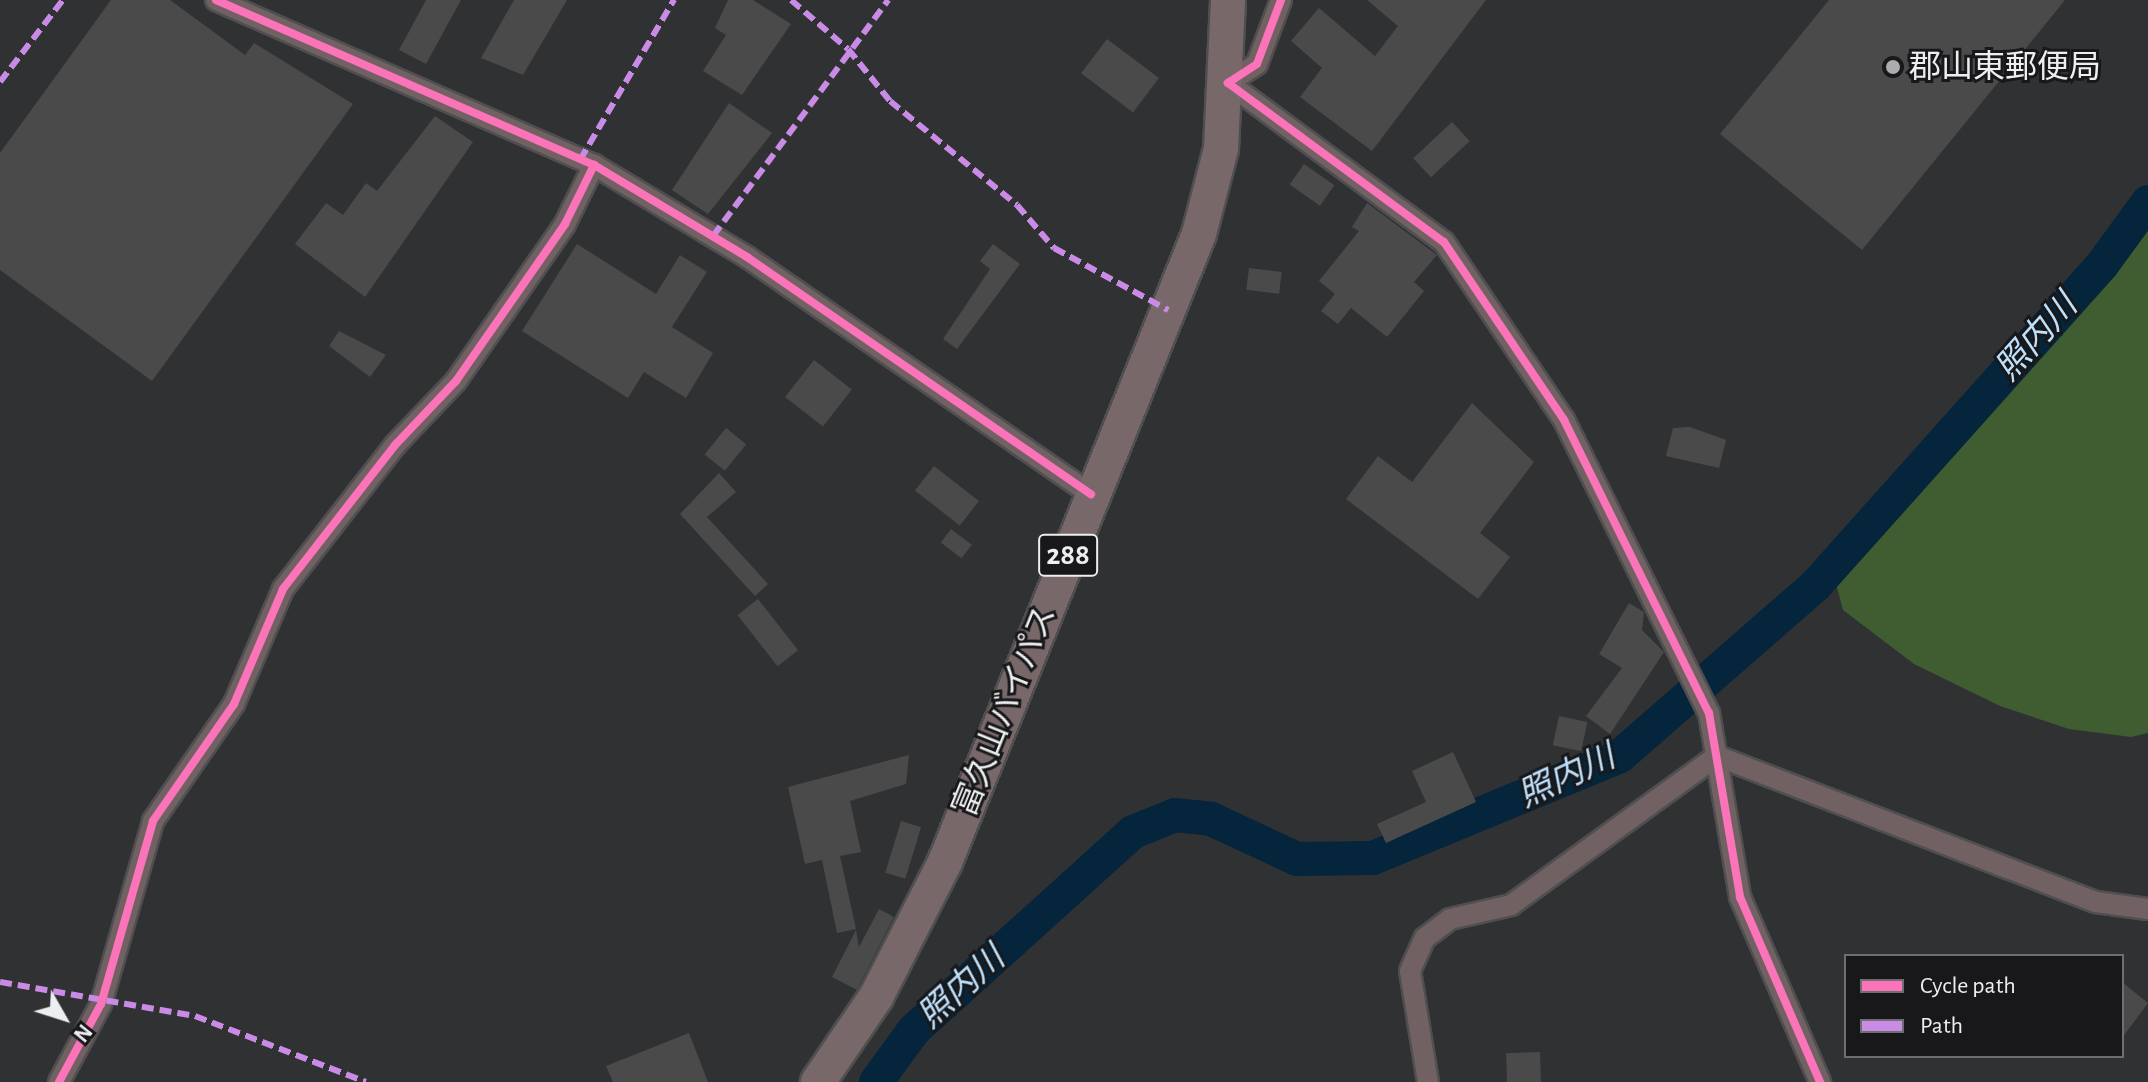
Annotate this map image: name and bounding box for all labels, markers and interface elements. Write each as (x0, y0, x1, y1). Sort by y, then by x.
place label: 郡山東郵便局 (1909, 48, 2101, 86)
marker: 郡山東郵便局 (1884, 58, 1902, 76)
water label: 照内川 (1988, 286, 2086, 390)
road number: 288 (1038, 529, 1098, 581)
street label: 富久山バイパス (945, 600, 1065, 822)
water label: 照内川 (1512, 737, 1622, 817)
water label: 照内川 (910, 939, 1014, 1037)
legend (1844, 954, 2124, 1058)
text: Cycle path (1920, 974, 2016, 998)
north arrow (24, 978, 104, 1058)
text: Path (1920, 1014, 1963, 1038)
text: N (69, 1020, 96, 1046)

